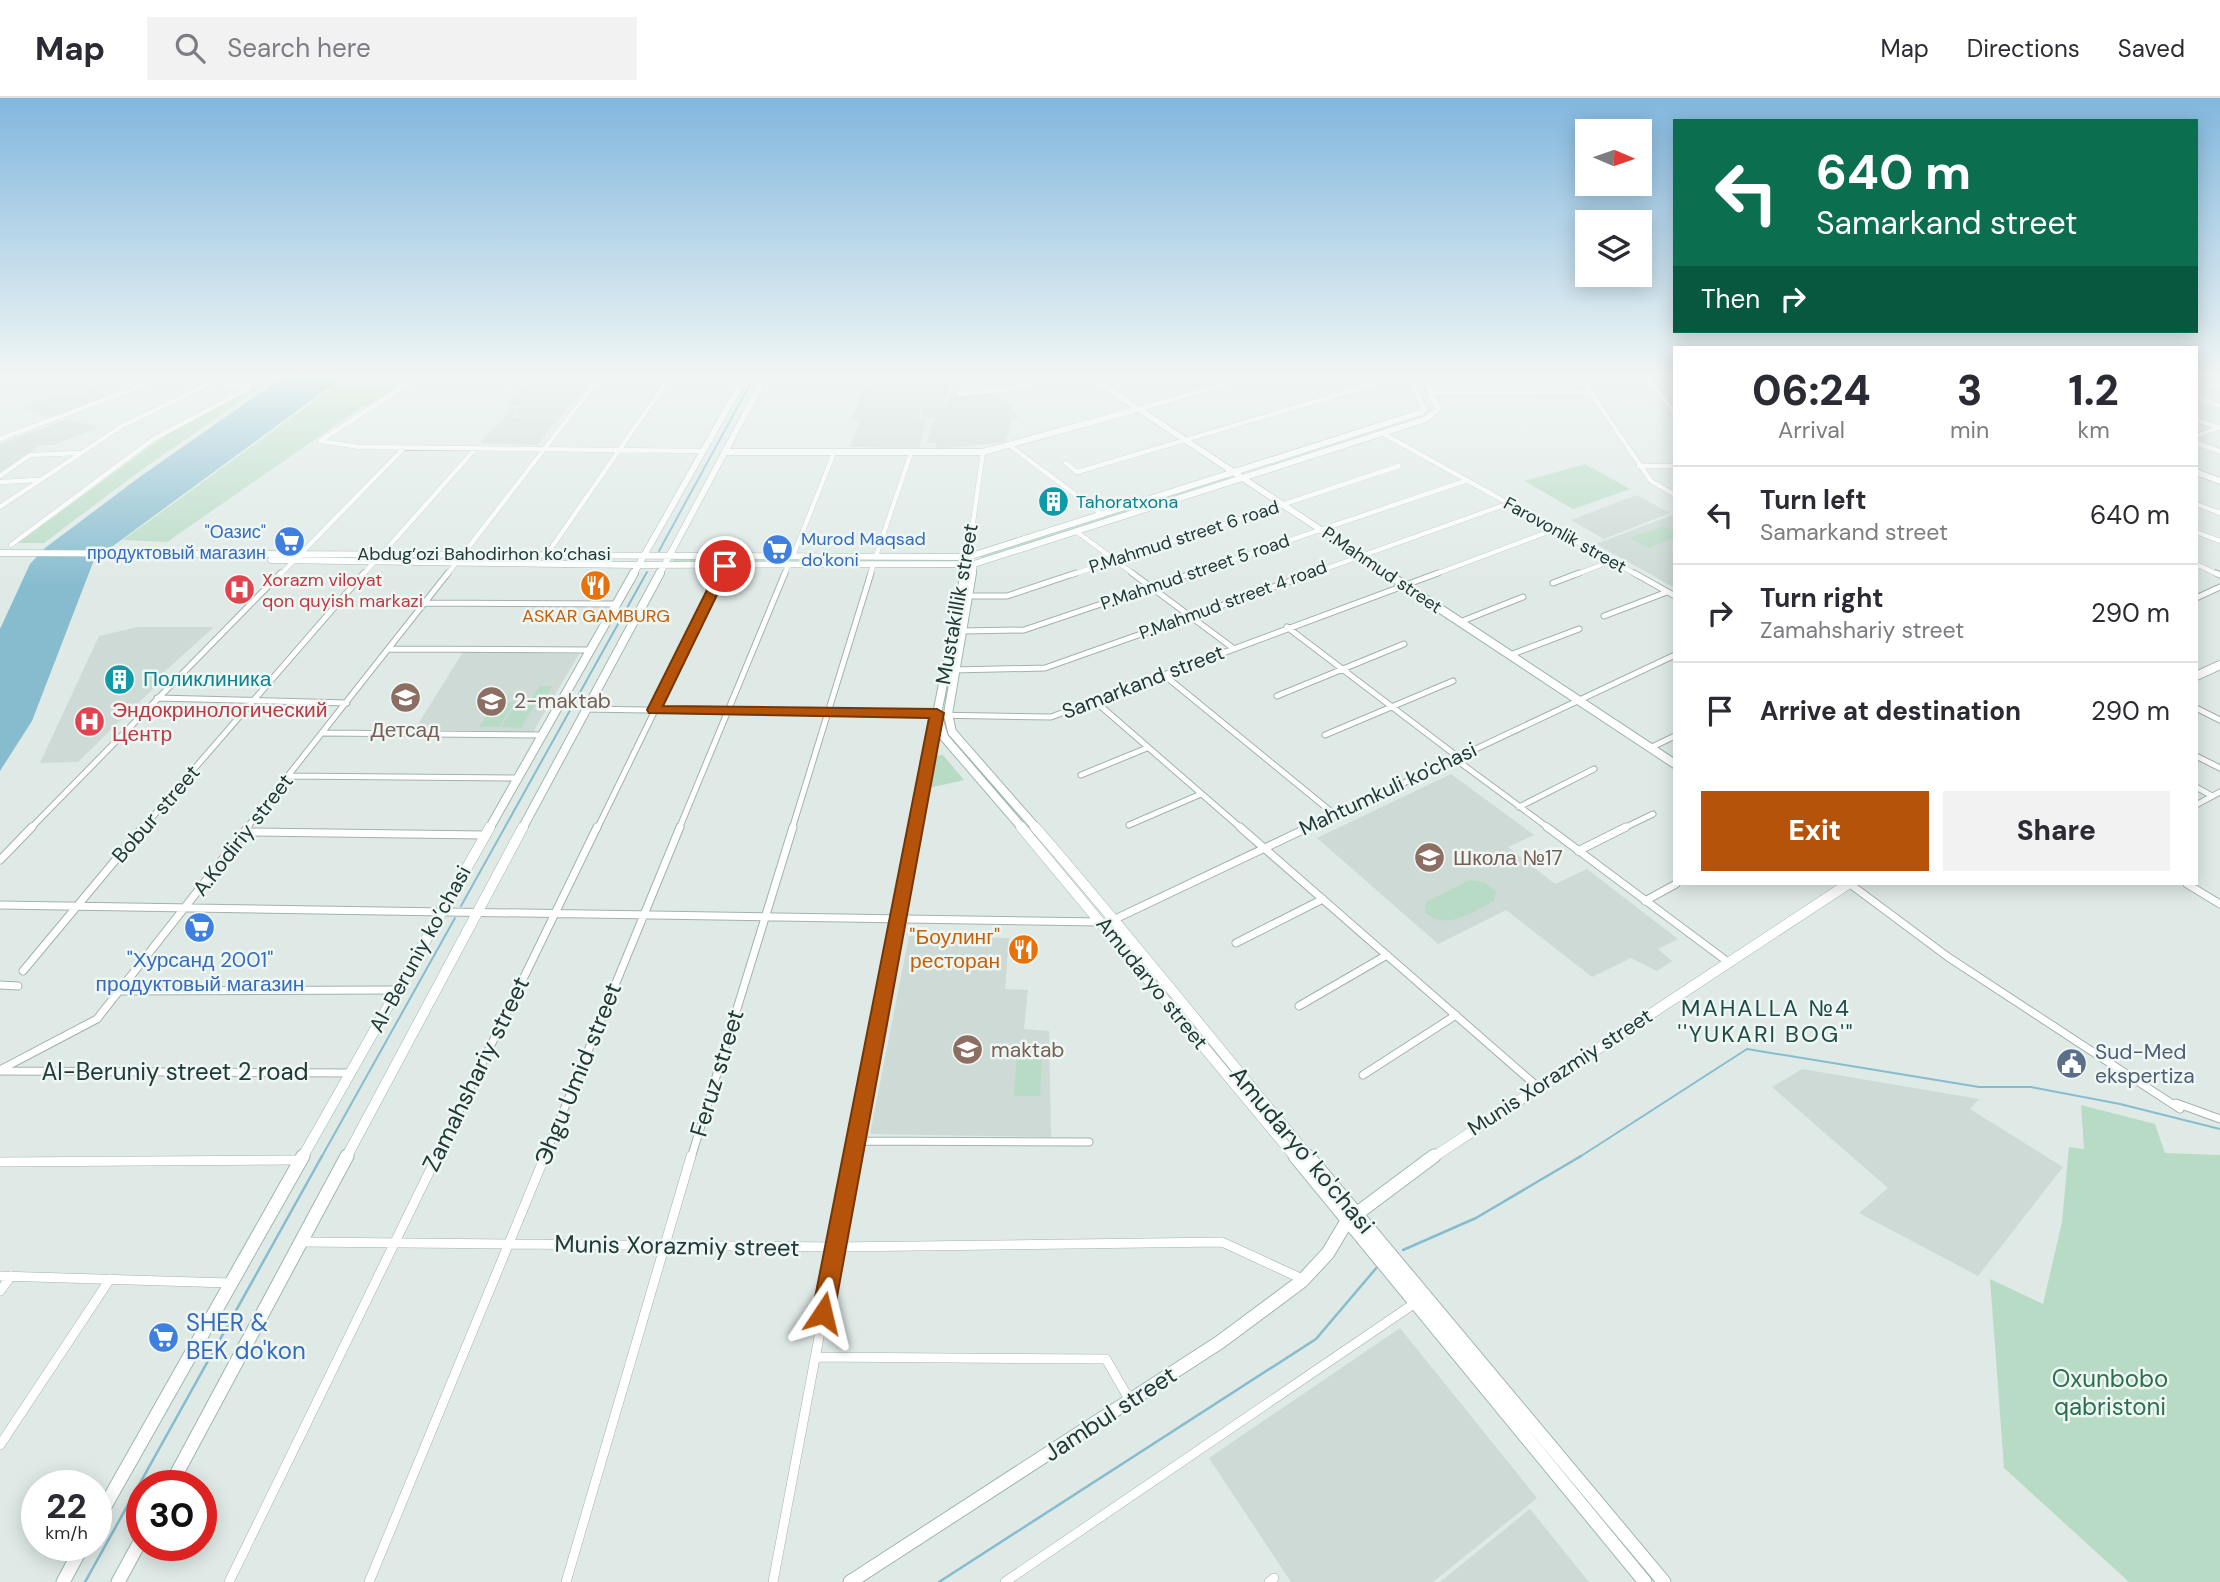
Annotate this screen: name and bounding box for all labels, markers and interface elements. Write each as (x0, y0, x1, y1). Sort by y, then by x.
search box (147, 17, 637, 80)
text: Map (35, 27, 105, 70)
icon: search (171, 29, 209, 67)
text: Search here (227, 31, 371, 65)
text: Map (1881, 33, 1929, 64)
text: Directions (1967, 33, 2080, 64)
text: Saved (2118, 33, 2185, 64)
north arrow (1575, 119, 1652, 196)
map controls (1575, 119, 1652, 287)
text: 640 m (1816, 140, 1971, 204)
icon: left (1701, 147, 1792, 238)
text: Samarkand street (1816, 202, 2078, 244)
button: layers (1575, 210, 1652, 287)
icon: right (1774, 280, 1812, 318)
text: Then (1701, 282, 1760, 316)
text: 06:24 (1752, 363, 1871, 418)
text: 3 (1957, 363, 1982, 418)
text: 1.2 (2068, 363, 2119, 418)
text: Arrival (1778, 415, 1845, 445)
text: min (1950, 415, 1989, 445)
text: km (2078, 415, 2110, 445)
text: Turn left (1760, 483, 1867, 517)
building icon: Tahoratxona (1036, 485, 1070, 519)
place label: Tahoratxona (1076, 490, 1178, 514)
street label: Farovonlik street (1499, 491, 1631, 579)
street label: P.Mahmud street 6 road (1086, 495, 1282, 579)
icon: left (1701, 496, 1739, 534)
text: 640 m (2090, 498, 2170, 532)
text: Samarkand street (1760, 517, 1948, 547)
place label: "Оазис" продуктовый магазин (87, 520, 266, 565)
street label: Mustakillik street (929, 521, 985, 687)
street label: P.Mahmud street (1317, 521, 1447, 619)
supermarket icon: "Оазис" продуктовый магазин (272, 525, 306, 559)
place label: Murod Maqsad do'koni (801, 527, 926, 572)
street label: P.Mahmud street 5 road (1097, 528, 1293, 616)
supermarket icon: Murod Maqsad do'koni (761, 532, 795, 566)
pin (695, 536, 755, 596)
street label: Abdug’ozi Bahodirhon ko’chasi (357, 542, 611, 566)
icon: arrive (706, 547, 744, 585)
street label: P.Mahmud street 4 road (1136, 555, 1330, 645)
place label: Xorazm viloyat qon quyish markazi (262, 568, 423, 613)
restaurant icon: ASKAR GAMBURG (579, 568, 613, 602)
hospital icon: Xorazm viloyat qon quyish markazi (222, 573, 256, 607)
text: Turn right (1760, 581, 1884, 615)
icon: right (1701, 594, 1739, 632)
text: 290 m (2091, 596, 2170, 630)
place label: ASKAR GAMBURG (522, 604, 670, 628)
text: Zamahshariy street (1760, 615, 1964, 645)
street label: Samarkand street (1058, 638, 1228, 726)
building icon: Поликлиника (103, 662, 137, 696)
place label: Поликлиника (143, 665, 272, 693)
school or university icon: Детсад (388, 681, 422, 715)
school or university icon: 2-maktab (474, 684, 508, 718)
place label: 2-maktab (514, 687, 611, 715)
icon: arrive (1701, 692, 1739, 730)
text: Arrive at destination (1760, 694, 2021, 728)
text: 290 m (2091, 694, 2170, 728)
place label: Эндокринологический Центр (112, 696, 327, 748)
hospital icon: Эндокринологический Центр (72, 705, 106, 739)
place label: Детсад (370, 716, 440, 744)
street label: Mahtumkuli ko'chasi (1295, 736, 1481, 842)
street label: Bobur street (106, 759, 206, 869)
street label: A.Kodiriy street (186, 768, 300, 902)
button: Exit (1701, 791, 1929, 871)
button: Share (1943, 791, 2170, 871)
school or university icon: Школа №17 (1413, 841, 1447, 875)
place label: Школа №17 (1453, 844, 1563, 872)
street label: Al-Beruniy ko’chasi (363, 861, 477, 1037)
supermarket icon: "Хурсанд 2001" продуктовый магазин (183, 911, 217, 945)
street label: Amudaryo street (1090, 911, 1214, 1055)
place label: "Боулинг" ресторан (909, 923, 1000, 975)
restaurant icon: "Боулинг" ресторан (1006, 932, 1040, 966)
place label: "Хурсанд 2001" продуктовый магазин (96, 946, 304, 998)
street label: Zamahshariy street (415, 971, 536, 1176)
street label: Эhgu Umid street (527, 978, 628, 1170)
district label: MAHALLA №4 ''YUKARI BOG'" (1677, 993, 1855, 1049)
street label: Munis Xorazmiy street (1462, 1002, 1658, 1142)
street label: Feruz street (682, 1005, 751, 1140)
school or university icon: maktab (951, 1033, 985, 1067)
place label: maktab (991, 1036, 1065, 1064)
place label: Sud-Med ekspertiza (2095, 1038, 2195, 1090)
public building icon: Sud-Med ekspertiza (2055, 1047, 2089, 1081)
street label: Al-Beruniy street 2 road (41, 1056, 309, 1087)
street label: Amudaryo' ko'chasi (1223, 1060, 1382, 1240)
street label: Munis Xorazmiy street (554, 1228, 800, 1263)
position arrow (786, 1276, 860, 1350)
place label: SHER & BEK do'kon (186, 1307, 306, 1366)
supermarket icon: SHER & BEK do'kon (146, 1320, 180, 1354)
street label: Jambul street (1037, 1359, 1182, 1468)
park label: Oxunbobo qabristoni (2052, 1363, 2168, 1422)
speed limit sign: 30 (126, 1470, 217, 1561)
text: 22 (46, 1483, 87, 1529)
text: km/h (45, 1521, 88, 1545)

